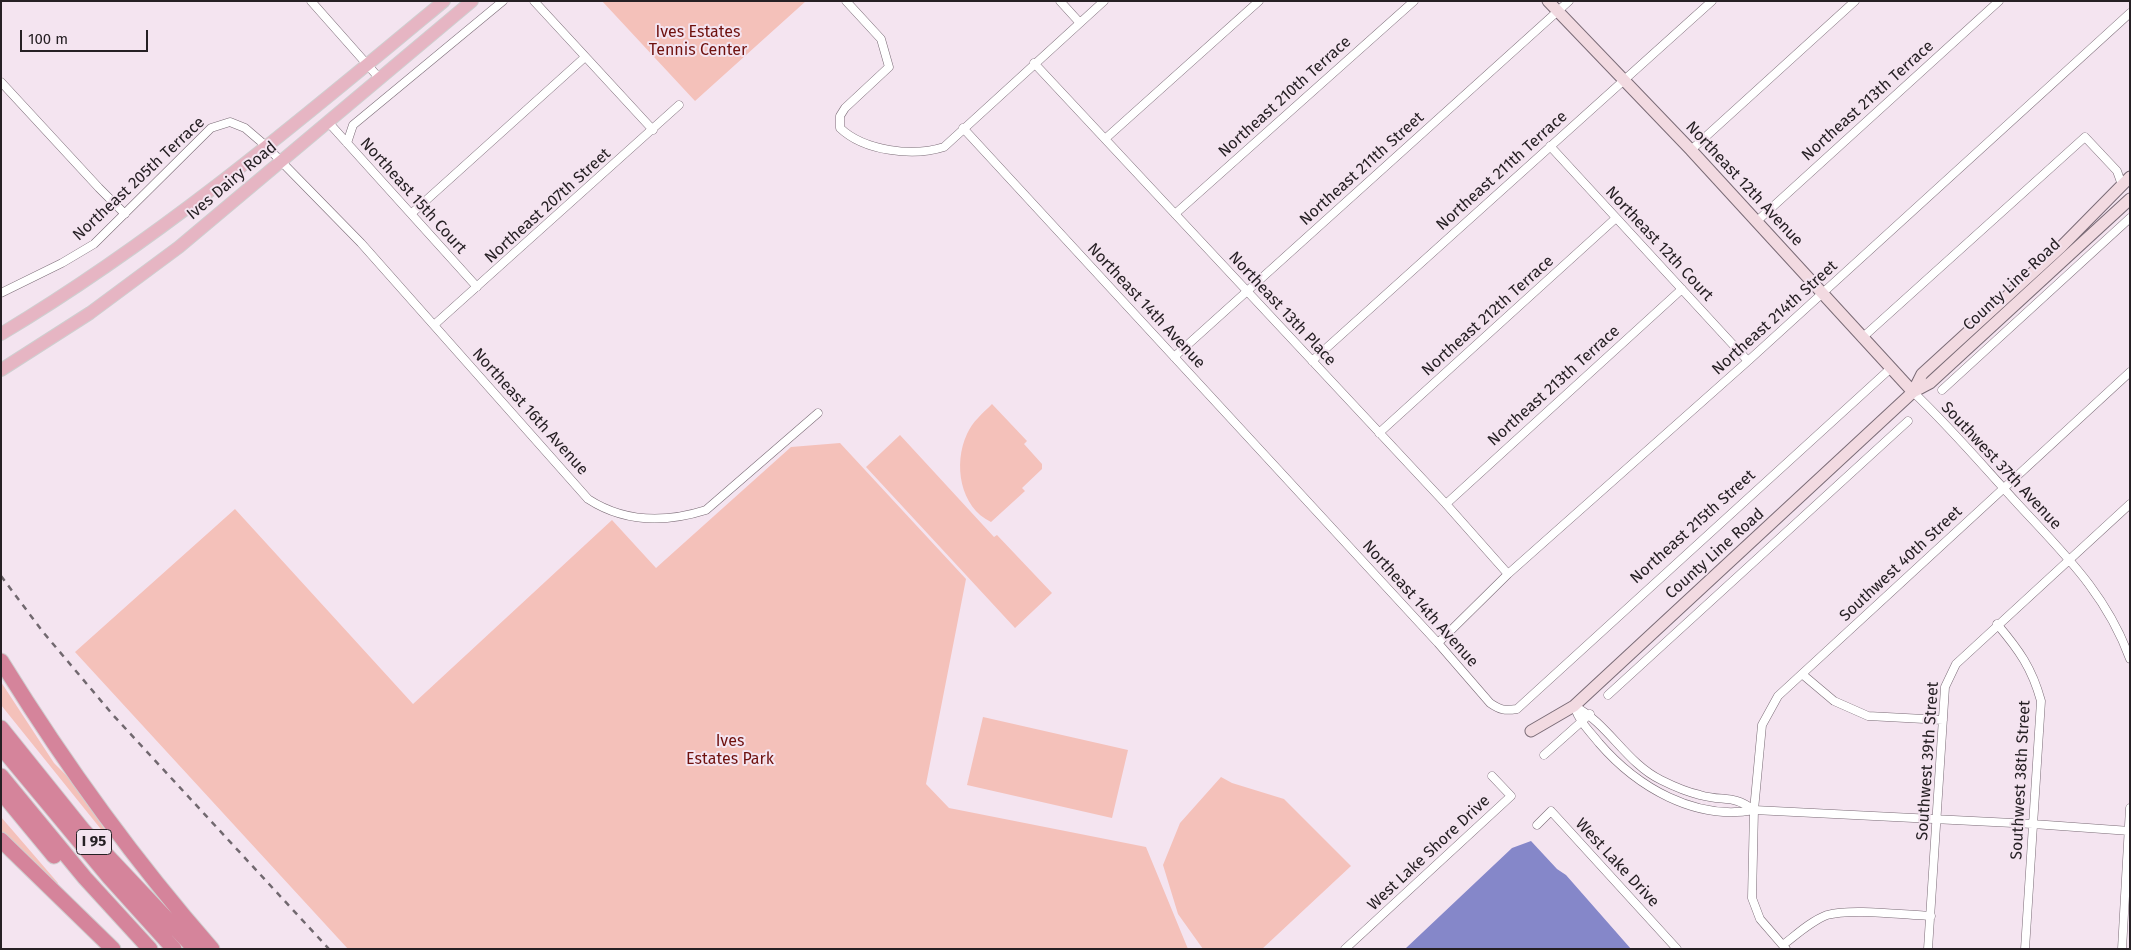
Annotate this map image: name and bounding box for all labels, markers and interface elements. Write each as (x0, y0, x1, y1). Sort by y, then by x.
scale bar (22, 20, 150, 52)
park label: Ives Estates Tennis Center (649, 23, 747, 61)
text: 100 m (28, 30, 68, 48)
street label: Northeast 210th Terrace (1215, 32, 1355, 162)
street label: Northeast 213th Terrace (1798, 37, 1938, 165)
street label: Northeast 211th Terrace (1433, 107, 1571, 235)
street label: Northeast 211th Street (1296, 108, 1428, 230)
street label: Northeast 205th Terrace (69, 113, 209, 245)
street label: Northeast 12th Avenue (1681, 118, 1807, 250)
street label: Northeast 15th Court (356, 134, 470, 258)
street label: Ives Dairy Road (183, 138, 281, 224)
street label: Northeast 207th Street (481, 144, 615, 268)
street label: Northeast 12th Court (1601, 183, 1717, 305)
street label: County Line Road (1959, 235, 2065, 335)
street label: Northeast 14th Avenue (1083, 239, 1209, 373)
street label: Northeast 13th Place (1224, 248, 1340, 370)
street label: Northeast 212th Terrace (1418, 252, 1558, 380)
street label: Northeast 214th Street (1708, 257, 1842, 379)
street label: Northeast 213th Terrace (1484, 322, 1624, 450)
street label: Northeast 16th Avenue (468, 345, 592, 479)
street label: Southwest 37th Avenue (1937, 398, 2065, 534)
street label: Northeast 215th Street (1627, 466, 1759, 588)
street label: Southwest 40th Street (1836, 502, 1966, 626)
street label: County Line Road (1662, 505, 1768, 603)
street label: Northeast 14th Avenue (1358, 537, 1482, 671)
street label: Southwest 39th Street (1913, 681, 1943, 841)
street label: Southwest 38th Street (2007, 700, 2035, 860)
park label: Ives Estates Park (686, 732, 774, 770)
street label: West Lake Shore Drive (1364, 791, 1494, 915)
street label: West Lake Drive (1571, 815, 1663, 911)
road number: I 95 (76, 830, 112, 854)

